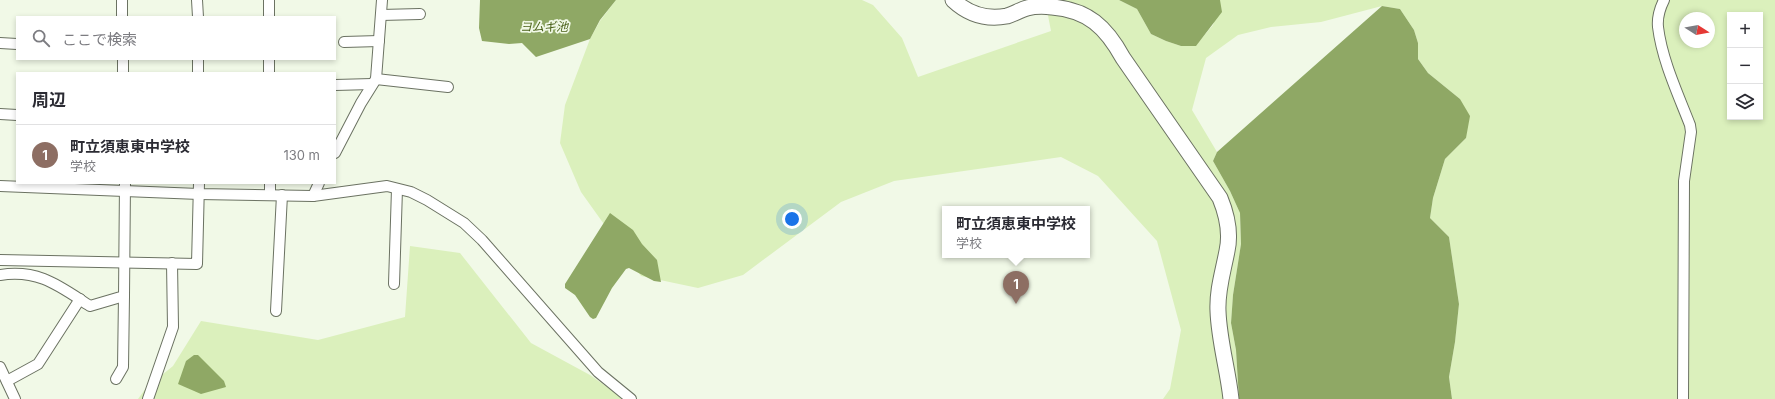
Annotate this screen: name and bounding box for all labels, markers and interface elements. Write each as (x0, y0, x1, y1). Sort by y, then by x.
north arrow (1679, 12, 1715, 48)
map controls (1727, 12, 1763, 120)
button: + (1727, 12, 1763, 48)
search box (16, 16, 336, 60)
water label: ヨムギ池 (520, 19, 569, 34)
icon: search (30, 27, 52, 49)
text: ここで検索 (62, 30, 137, 49)
button: − (1727, 48, 1763, 84)
button: layers (1727, 84, 1763, 120)
text: 周辺 (32, 90, 66, 110)
text: 町立須恵東中学校 (70, 137, 190, 156)
text: 1 (42, 147, 48, 163)
text: 130 m (283, 147, 320, 163)
text: 学校 (70, 158, 96, 174)
popup (942, 206, 1090, 258)
your location (782, 209, 802, 229)
text: 町立須恵東中学校 (956, 214, 1076, 233)
text: 学校 (956, 235, 982, 251)
pin: 1 (1003, 271, 1029, 304)

